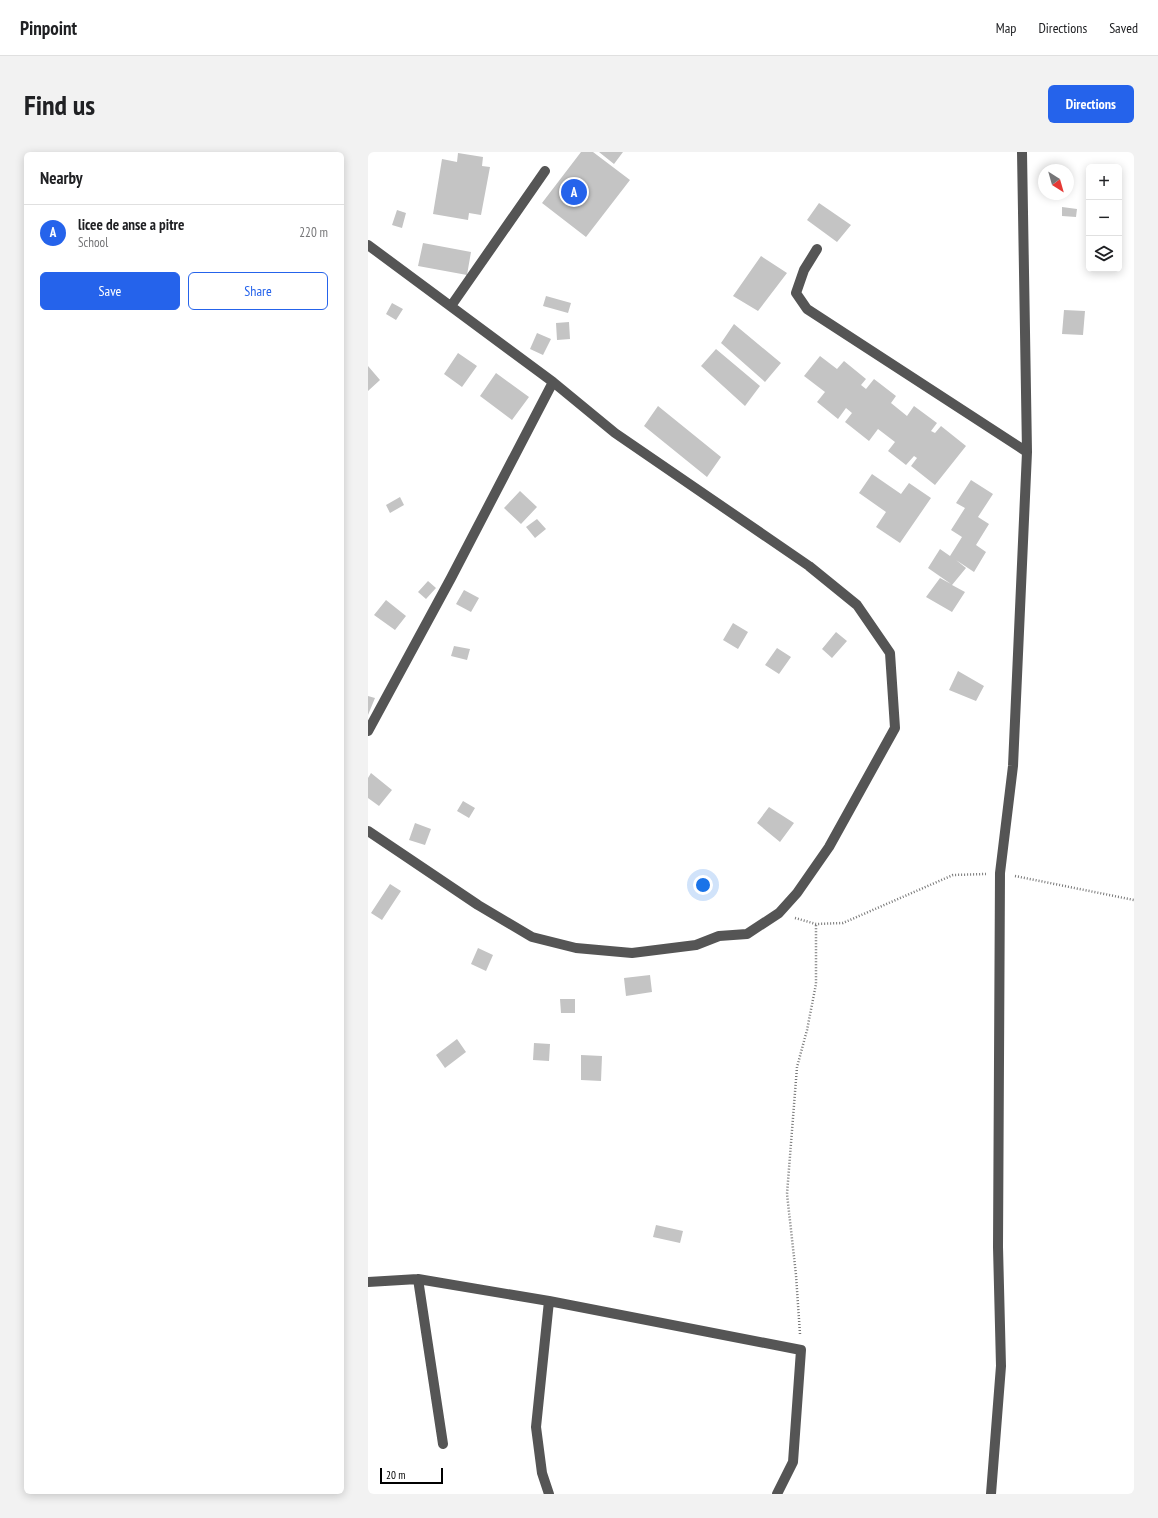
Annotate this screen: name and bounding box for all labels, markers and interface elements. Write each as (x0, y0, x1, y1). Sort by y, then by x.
text: Pinpoint (20, 16, 77, 40)
text: Map (996, 19, 1016, 37)
text: Directions (1038, 19, 1087, 37)
text: Saved (1109, 19, 1138, 37)
button: Directions (1048, 85, 1134, 123)
text: Find us (24, 86, 95, 123)
north arrow (1038, 164, 1074, 200)
map controls (1086, 164, 1122, 272)
button: + (1086, 164, 1122, 200)
text: Nearby (40, 167, 83, 189)
pin: A (561, 177, 587, 207)
button: − (1086, 200, 1122, 236)
text: licee de anse a pitre (78, 215, 184, 234)
text: A (50, 224, 56, 241)
text: 220 m (299, 224, 328, 241)
text: School (78, 234, 108, 251)
button: layers (1086, 236, 1122, 272)
button: Save (40, 272, 180, 310)
button: Share (188, 272, 328, 310)
your location (693, 875, 713, 895)
scale bar (380, 1466, 443, 1485)
text: 20 m (386, 1468, 405, 1482)

